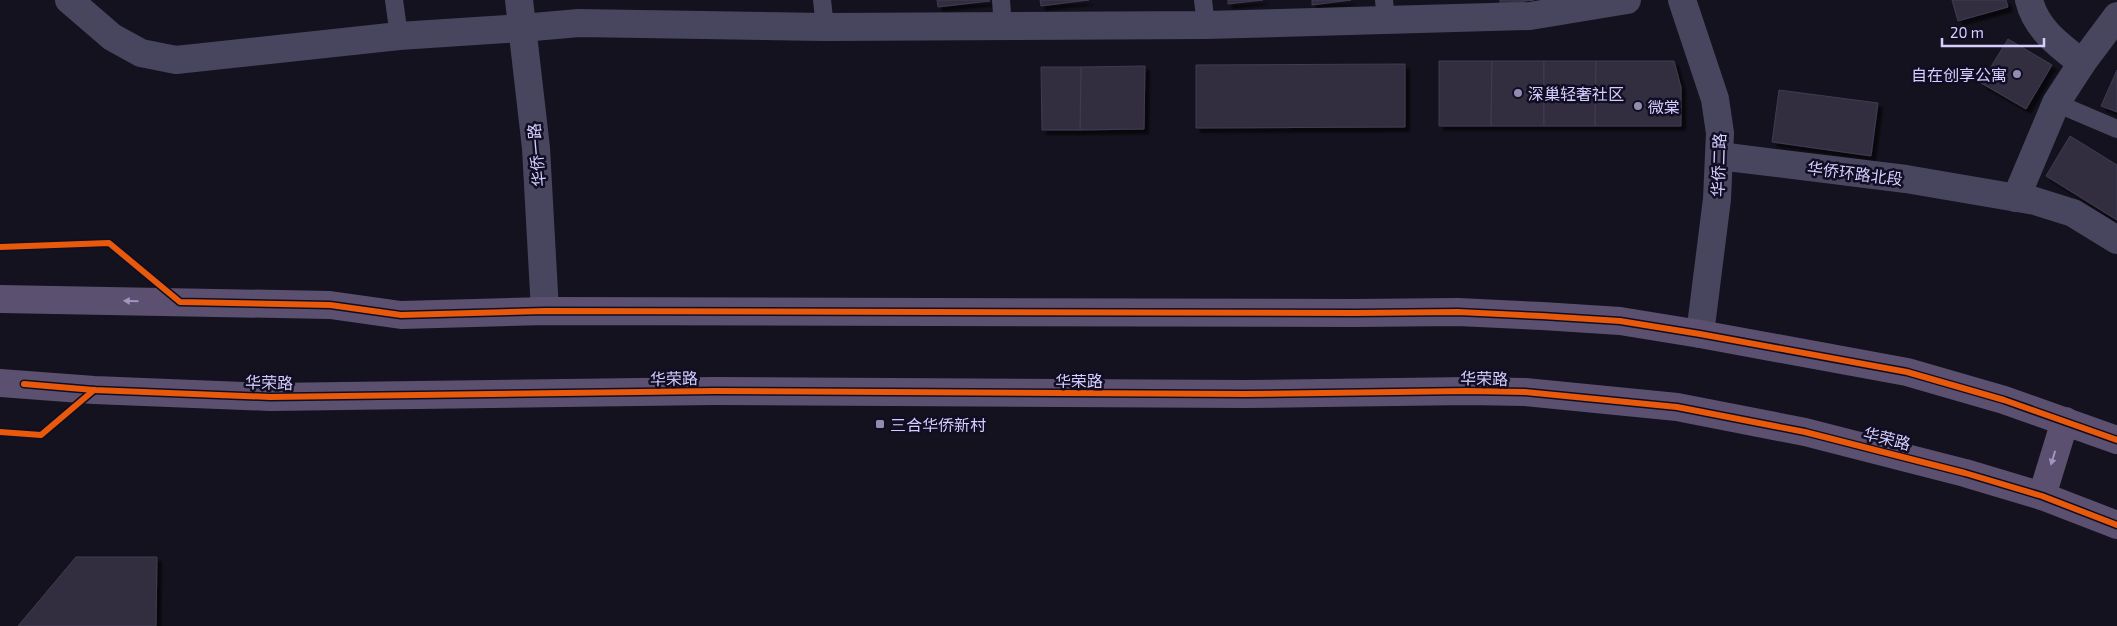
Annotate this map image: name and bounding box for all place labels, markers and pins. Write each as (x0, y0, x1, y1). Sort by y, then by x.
place label: 自在创享公寓 (1911, 65, 2007, 84)
marker: 自在创享公寓 (2011, 68, 2023, 80)
place label: 深巢轻奢社区 (1528, 84, 1624, 103)
marker: 深巢轻奢社区 (1512, 87, 1524, 99)
place label: 微棠 (1648, 97, 1680, 116)
marker: 微棠 (1632, 100, 1644, 112)
place label: 三合华侨新村 (890, 415, 986, 434)
marker: 三合华侨新村 (874, 418, 886, 430)

